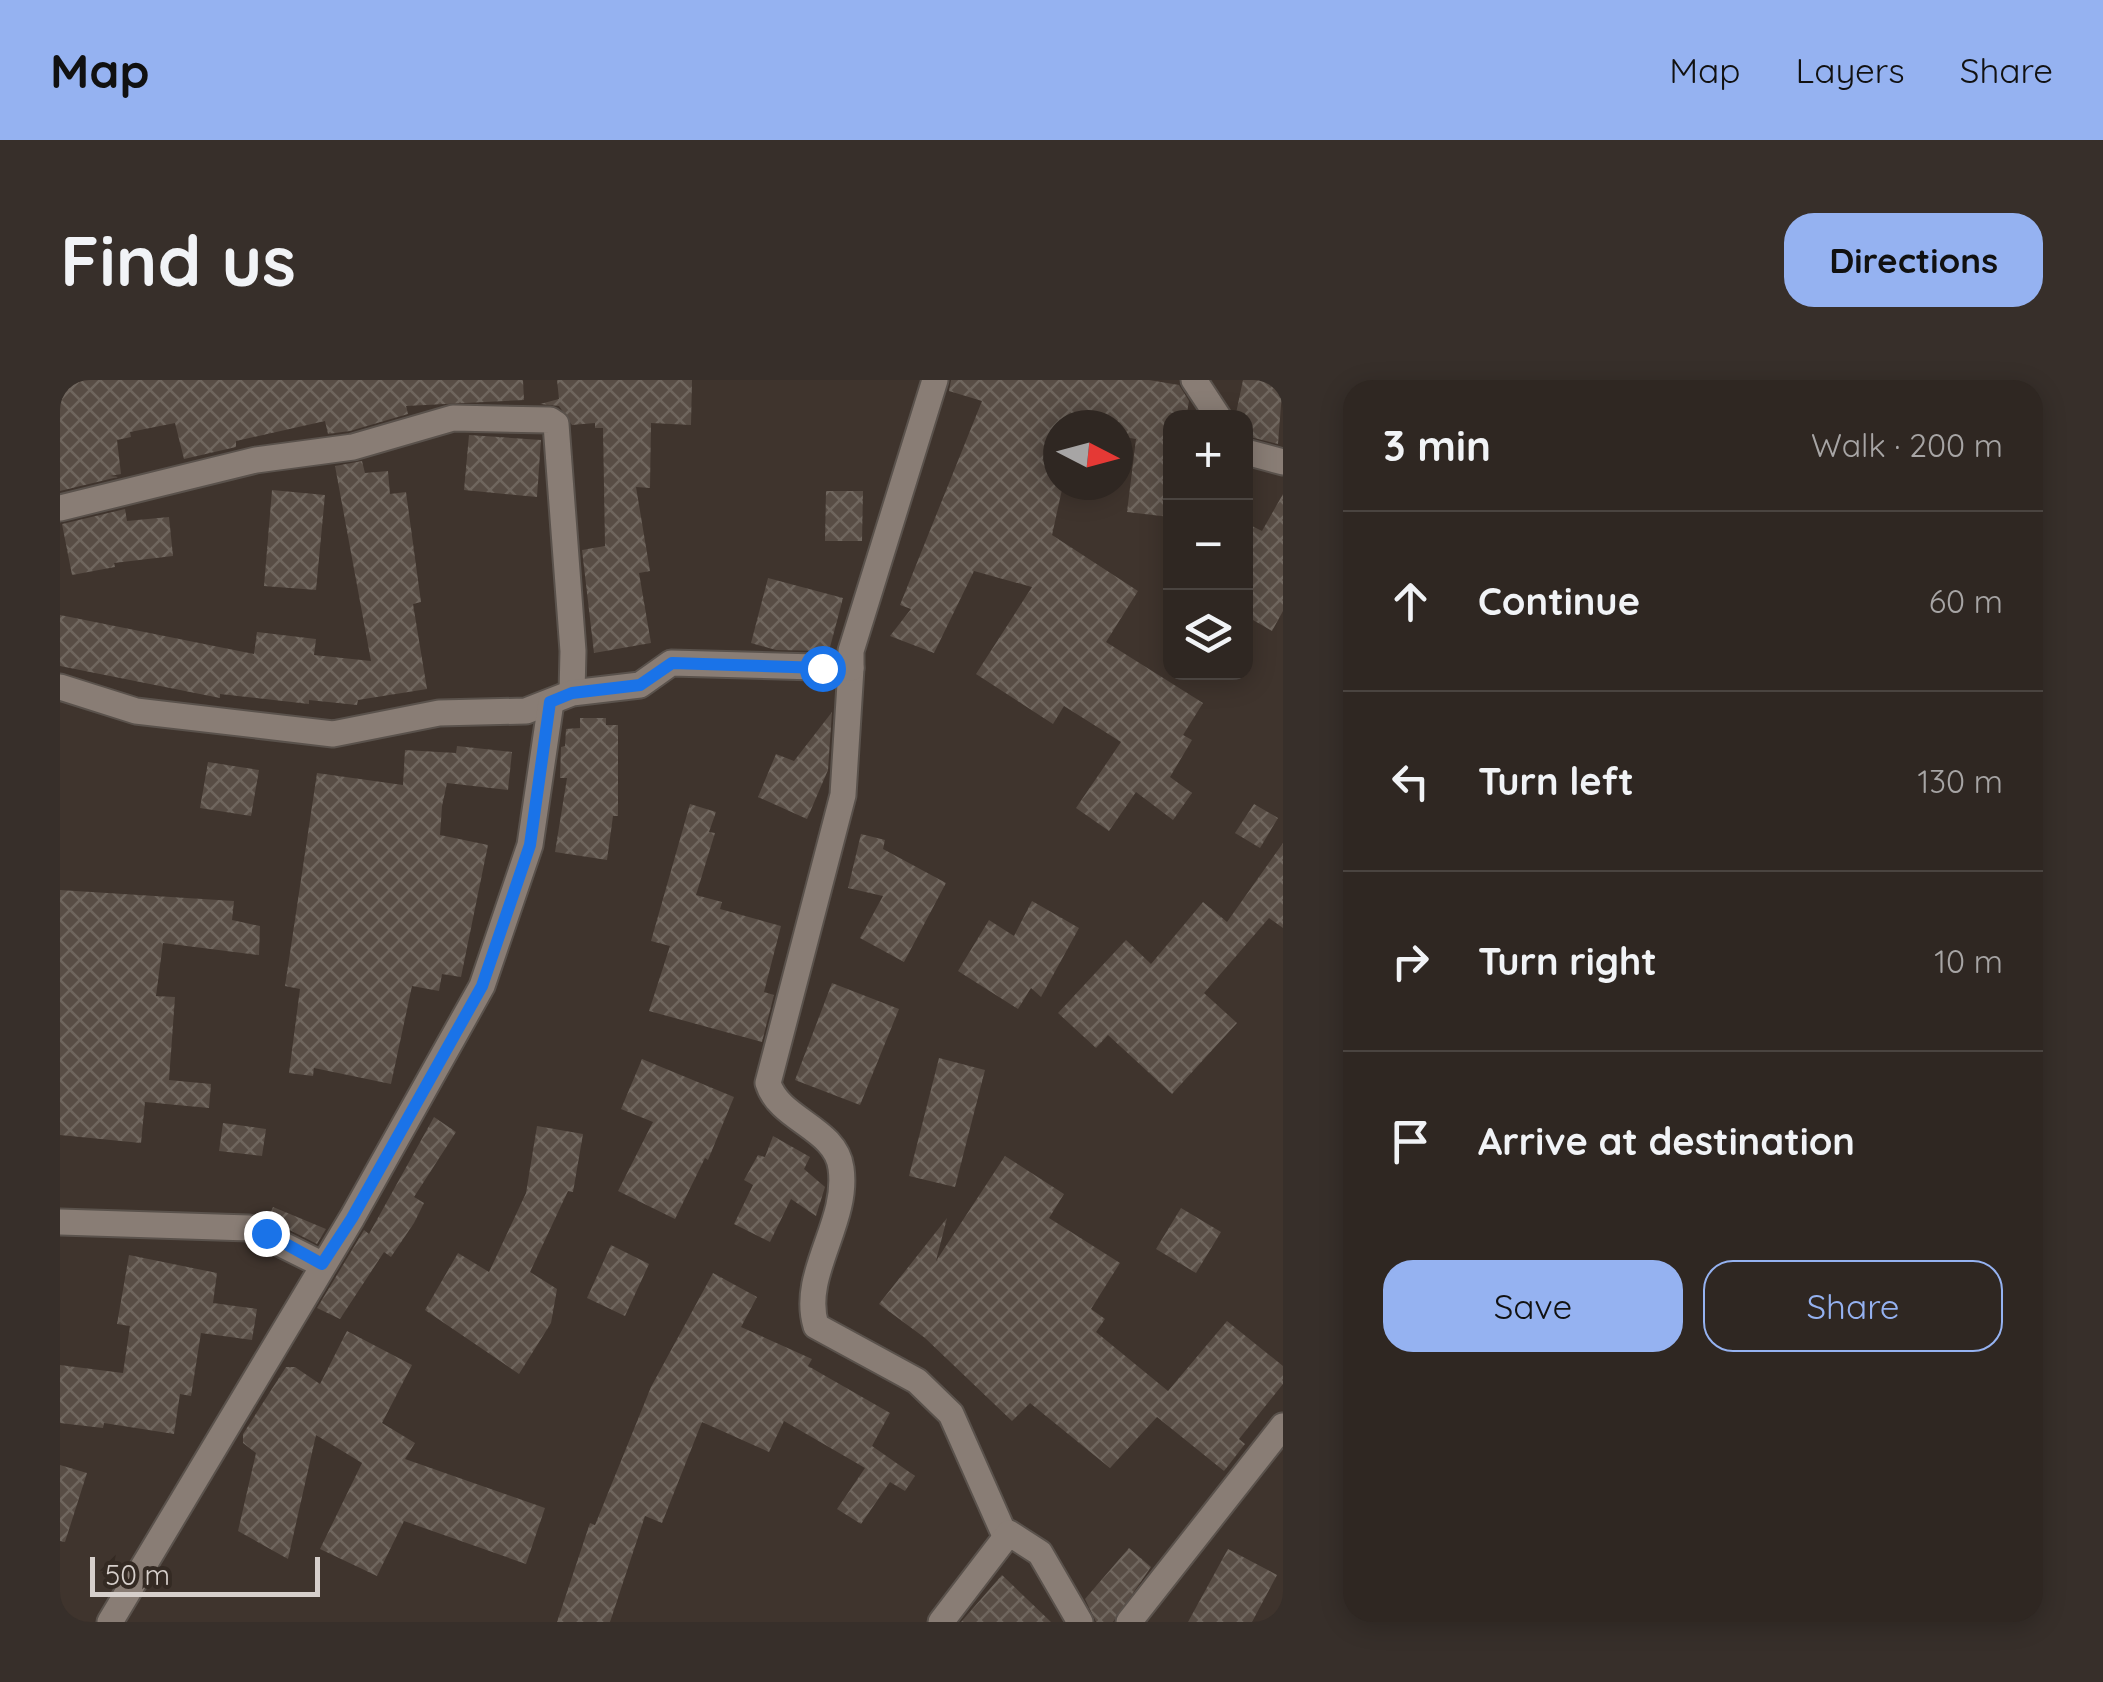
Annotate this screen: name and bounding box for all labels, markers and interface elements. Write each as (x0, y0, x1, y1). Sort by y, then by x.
text: Map (50, 40, 150, 100)
text: Map (1669, 48, 1741, 92)
text: Layers (1796, 48, 1905, 92)
text: Share (1960, 48, 2053, 92)
button: Directions (1784, 213, 2043, 307)
text: Find us (60, 216, 296, 304)
north arrow (1043, 410, 1133, 500)
map controls (1163, 410, 1253, 680)
button: + (1163, 410, 1253, 500)
text: 3 min (1383, 419, 1491, 472)
text: Walk · 200 m (1811, 425, 2003, 465)
button: − (1163, 500, 1253, 590)
icon: ahead (1383, 574, 1438, 629)
text: Continue (1478, 577, 1640, 625)
text: 60 m (1929, 581, 2003, 621)
button: layers (1163, 590, 1253, 680)
route start (800, 646, 846, 692)
icon: left (1383, 754, 1438, 809)
text: Turn left (1478, 757, 1634, 805)
text: 130 m (1917, 761, 2003, 801)
icon: right (1383, 934, 1438, 989)
text: Turn right (1478, 937, 1657, 985)
text: 10 m (1934, 941, 2003, 981)
icon: arrive (1383, 1114, 1438, 1169)
text: Arrive at destination (1478, 1117, 1855, 1165)
route end (244, 1211, 290, 1257)
button: Save (1383, 1260, 1683, 1352)
button: Share (1703, 1260, 2003, 1352)
scale bar (90, 1552, 320, 1596)
text: 50 m (105, 1557, 170, 1592)

